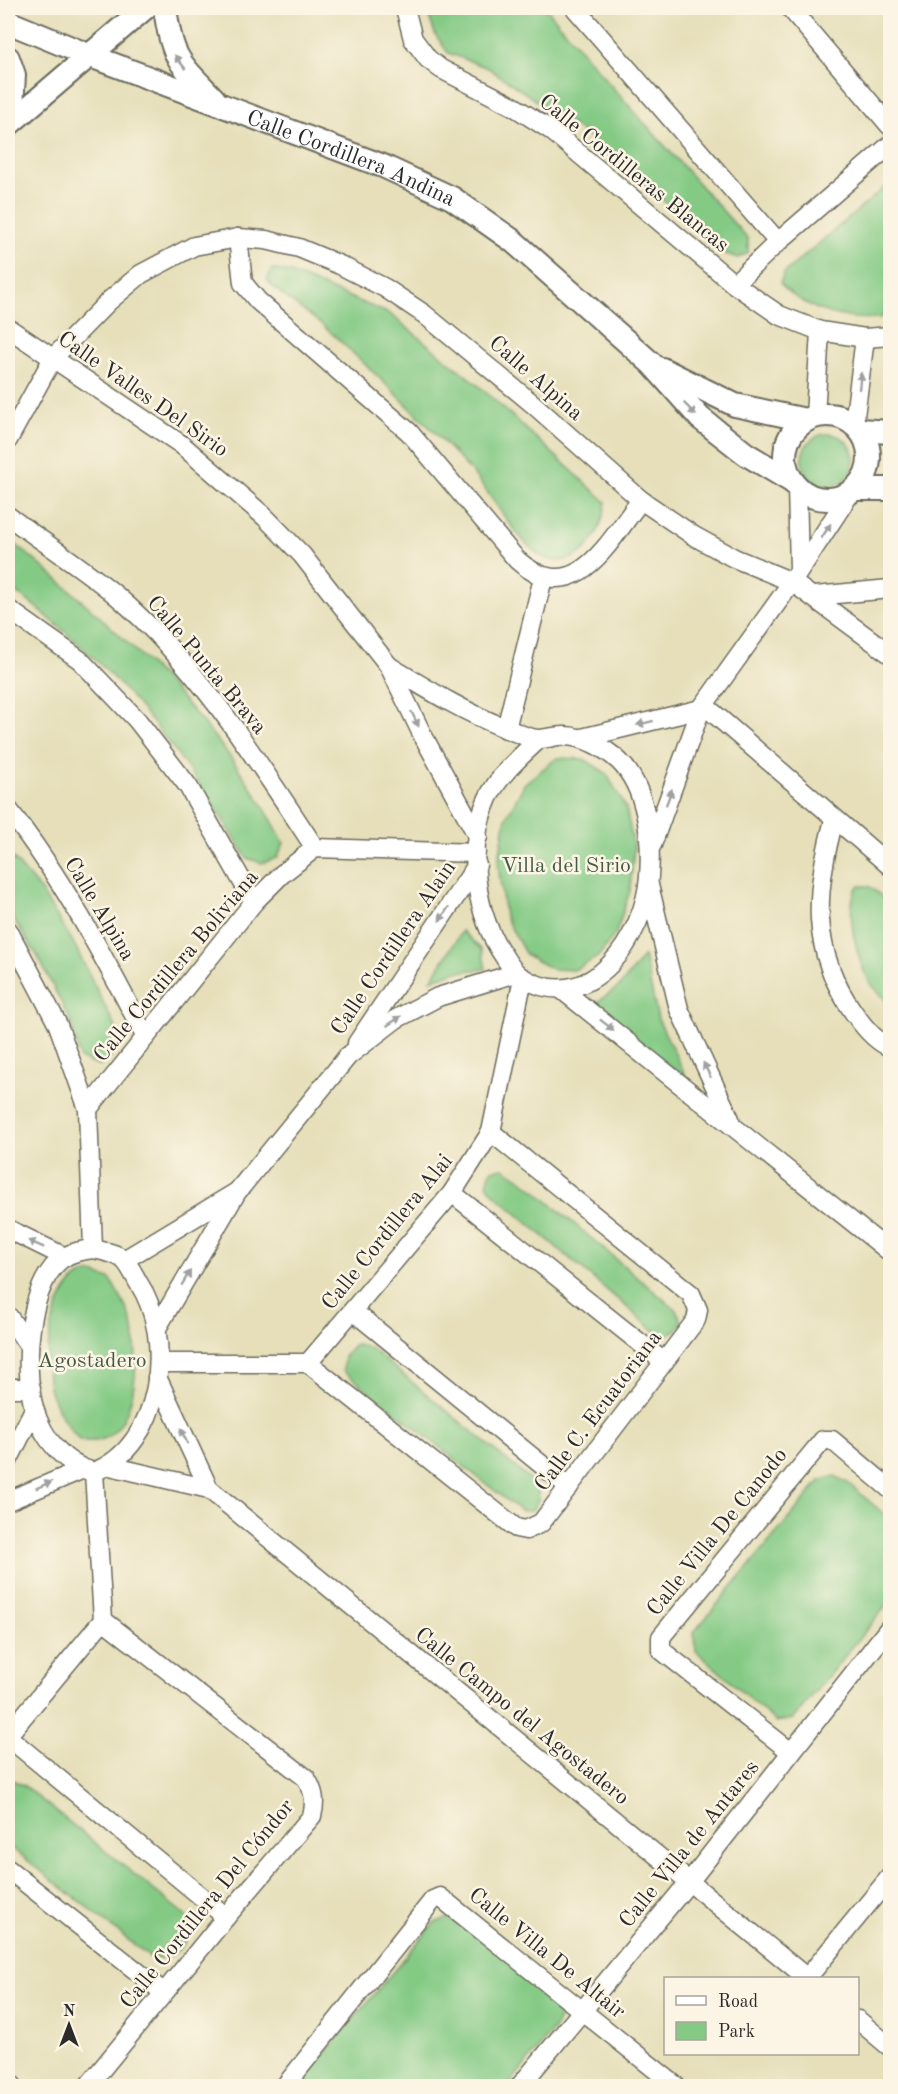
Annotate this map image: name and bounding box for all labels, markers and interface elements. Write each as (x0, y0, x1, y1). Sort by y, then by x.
one-way arrow (174, 54, 187, 70)
street label: Calle Cordilleras Blancas (535, 90, 733, 257)
street label: Calle Cordillera Andina (243, 107, 458, 211)
street label: Calle Valles Del Sirio (54, 328, 232, 462)
street label: Calle Alpina (484, 332, 587, 425)
one-way arrow (855, 371, 864, 390)
one-way arrow (683, 401, 697, 415)
one-way arrow (820, 522, 831, 539)
street label: Calle Punta Brava (142, 592, 271, 739)
one-way arrow (410, 710, 419, 727)
one-way arrow (635, 719, 654, 729)
one-way arrow (665, 788, 675, 806)
street label: Calle Alpina (60, 853, 139, 965)
park label: Villa del Sirio (501, 855, 631, 877)
street label: Calle Cordillera Alain (327, 857, 460, 1039)
street label: Calle Cordillera Boliviana (90, 866, 263, 1066)
one-way arrow (439, 906, 450, 922)
one-way arrow (386, 1015, 402, 1027)
one-way arrow (599, 1018, 614, 1030)
one-way arrow (702, 1062, 712, 1079)
street label: Calle Cordillera Alai (318, 1150, 457, 1314)
one-way arrow (27, 1238, 45, 1248)
one-way arrow (180, 1270, 191, 1286)
street label: Calle C. Ecuatoriana (531, 1326, 666, 1496)
park label: Agostadero (37, 1350, 147, 1372)
one-way arrow (180, 1428, 189, 1445)
street label: Calle Villa De Canodo (643, 1444, 792, 1620)
one-way arrow (36, 1480, 54, 1490)
street label: Calle Campo del Agostadero (411, 1624, 633, 1810)
street label: Calle Villa de Antares (615, 1756, 764, 1932)
street label: Calle Cordillera Del Cóndor (116, 1795, 299, 2013)
street label: Calle Villa De Altair (464, 1884, 629, 2023)
legend (664, 1977, 859, 2055)
text: Road (718, 1993, 758, 2011)
north arrow (39, 1995, 99, 2055)
text: N (63, 2004, 76, 2020)
text: Park (718, 2023, 755, 2041)

